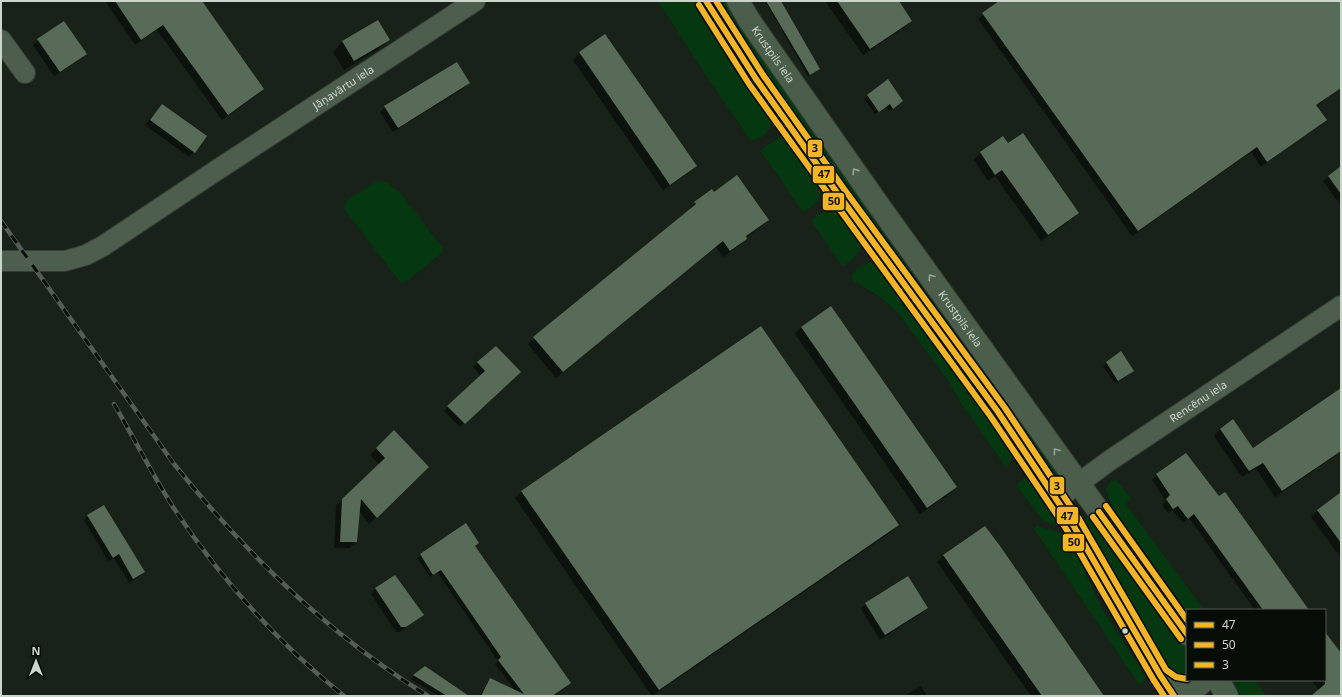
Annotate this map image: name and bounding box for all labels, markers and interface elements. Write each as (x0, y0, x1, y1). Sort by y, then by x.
street label: Krustpils iela (748, 23, 799, 86)
street label: Jāņavārtu iela (309, 61, 376, 113)
line badge: 3 (807, 139, 823, 158)
text: 3 (812, 140, 818, 155)
line badge: 47 (812, 165, 835, 184)
text: 47 (818, 166, 830, 181)
one-way arrow (853, 168, 860, 175)
line badge: 50 (822, 192, 845, 211)
text: 50 (828, 193, 840, 208)
one-way arrow (928, 274, 936, 281)
street label: Krustpils iela (935, 287, 986, 350)
street label: Rencēnu iela (1166, 376, 1229, 426)
one-way arrow (1054, 448, 1061, 455)
line badge: 3 (1049, 476, 1065, 495)
text: 3 (1054, 478, 1060, 493)
line badge: 47 (1056, 506, 1079, 525)
text: 47 (1061, 508, 1073, 523)
line badge: 50 (1062, 533, 1085, 552)
text: 50 (1068, 534, 1080, 549)
legend (1186, 609, 1326, 681)
text: 47 (1222, 616, 1236, 633)
unlabelled marker (1120, 626, 1130, 636)
text: 50 (1222, 636, 1236, 653)
north arrow (16, 641, 56, 681)
text: N (32, 643, 40, 658)
text: 3 (1222, 656, 1229, 673)

